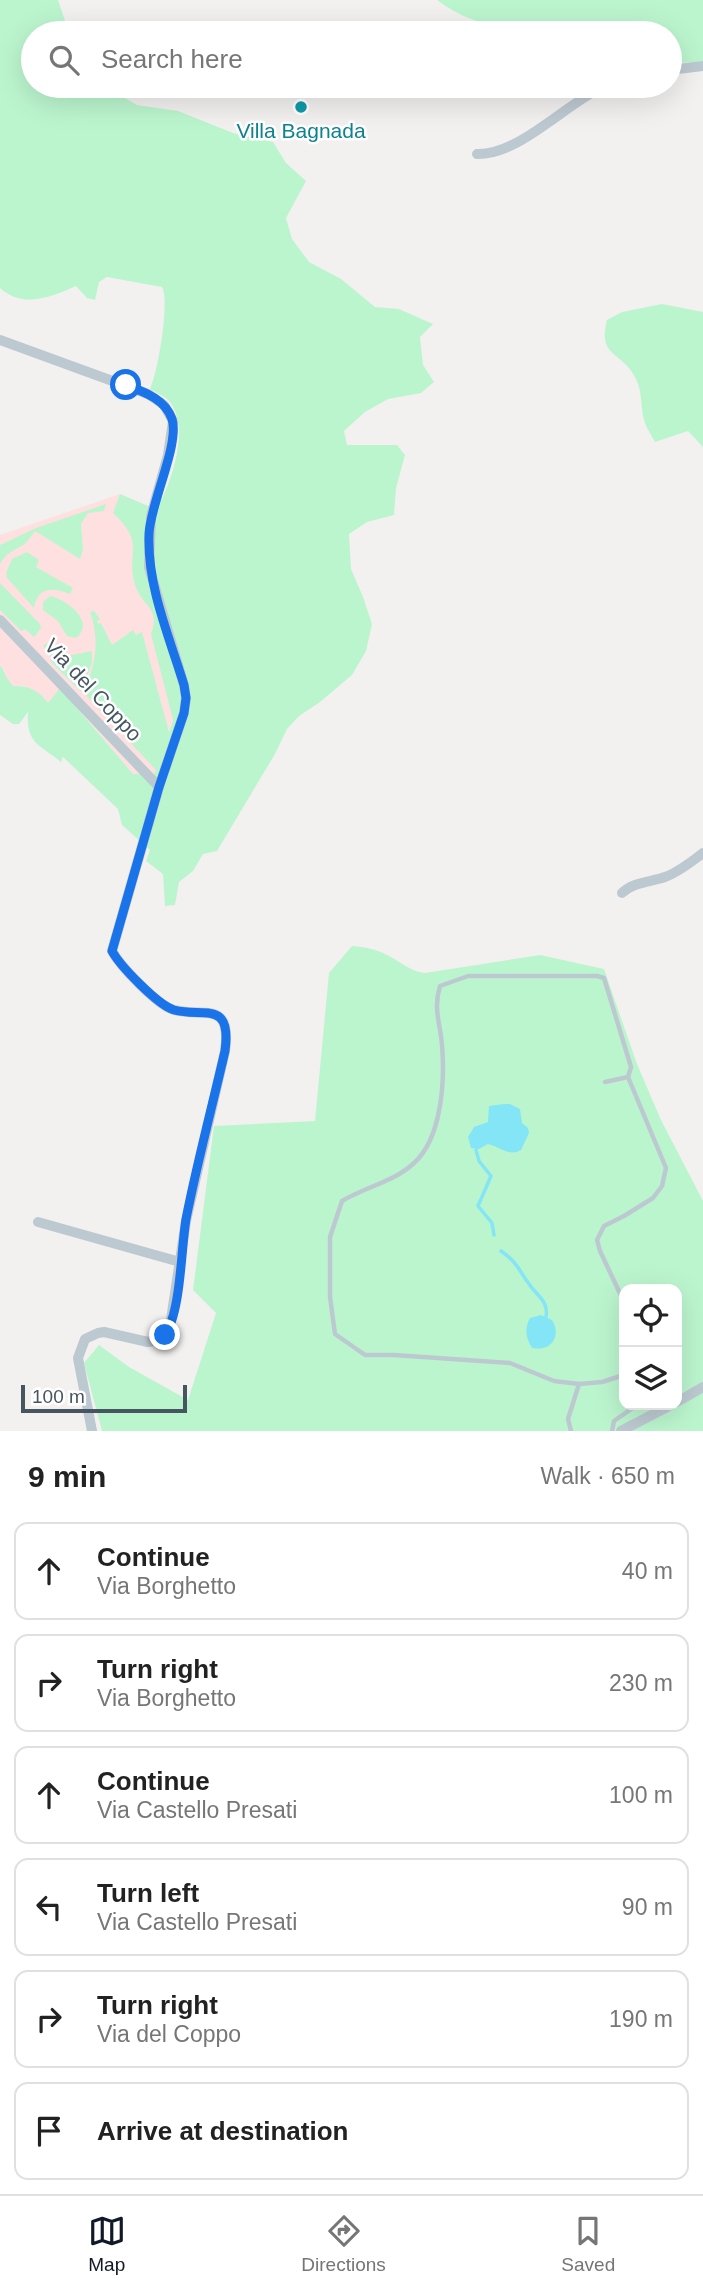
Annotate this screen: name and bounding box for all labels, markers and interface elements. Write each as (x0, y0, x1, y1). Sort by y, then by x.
search box (21, 21, 682, 98)
icon: search (45, 41, 83, 79)
text: Search here (101, 44, 243, 74)
marker: Villa Bagnada (293, 99, 309, 115)
place label: Villa Bagnada (236, 119, 366, 142)
route start (110, 369, 141, 400)
street label: Via del Coppo (40, 634, 147, 746)
map controls (619, 1284, 682, 1410)
button: locate (619, 1284, 682, 1347)
route end (149, 1319, 180, 1350)
button: layers (619, 1347, 682, 1410)
scale bar (21, 1382, 187, 1414)
text: 100 m (32, 1386, 85, 1407)
text: 9 min (28, 1460, 106, 1493)
text: Walk · 650 m (540, 1463, 675, 1489)
text: Continue (97, 1542, 210, 1572)
icon: ahead (30, 1552, 68, 1590)
text: 40 m (622, 1558, 673, 1584)
text: Via Borghetto (97, 1573, 236, 1599)
text: Turn right (97, 1654, 218, 1684)
icon: right (30, 1664, 68, 1702)
text: 230 m (609, 1670, 673, 1696)
text: Via Borghetto (97, 1685, 236, 1711)
text: Continue (97, 1766, 210, 1796)
icon: ahead (30, 1776, 68, 1814)
text: 100 m (609, 1782, 673, 1808)
text: Via Castello Presati (97, 1797, 297, 1823)
text: Turn left (97, 1878, 199, 1908)
icon: left (30, 1888, 68, 1926)
text: 90 m (622, 1894, 673, 1920)
text: Via Castello Presati (97, 1909, 297, 1935)
text: Turn right (97, 1990, 218, 2020)
icon: right (30, 2000, 68, 2038)
text: 190 m (609, 2006, 673, 2032)
text: Via del Coppo (97, 2021, 241, 2047)
icon: arrive (30, 2112, 68, 2150)
text: Arrive at destination (97, 2116, 348, 2146)
tab: Map (88, 2212, 126, 2276)
tab: Directions (301, 2212, 386, 2276)
tab: Saved (561, 2212, 615, 2276)

